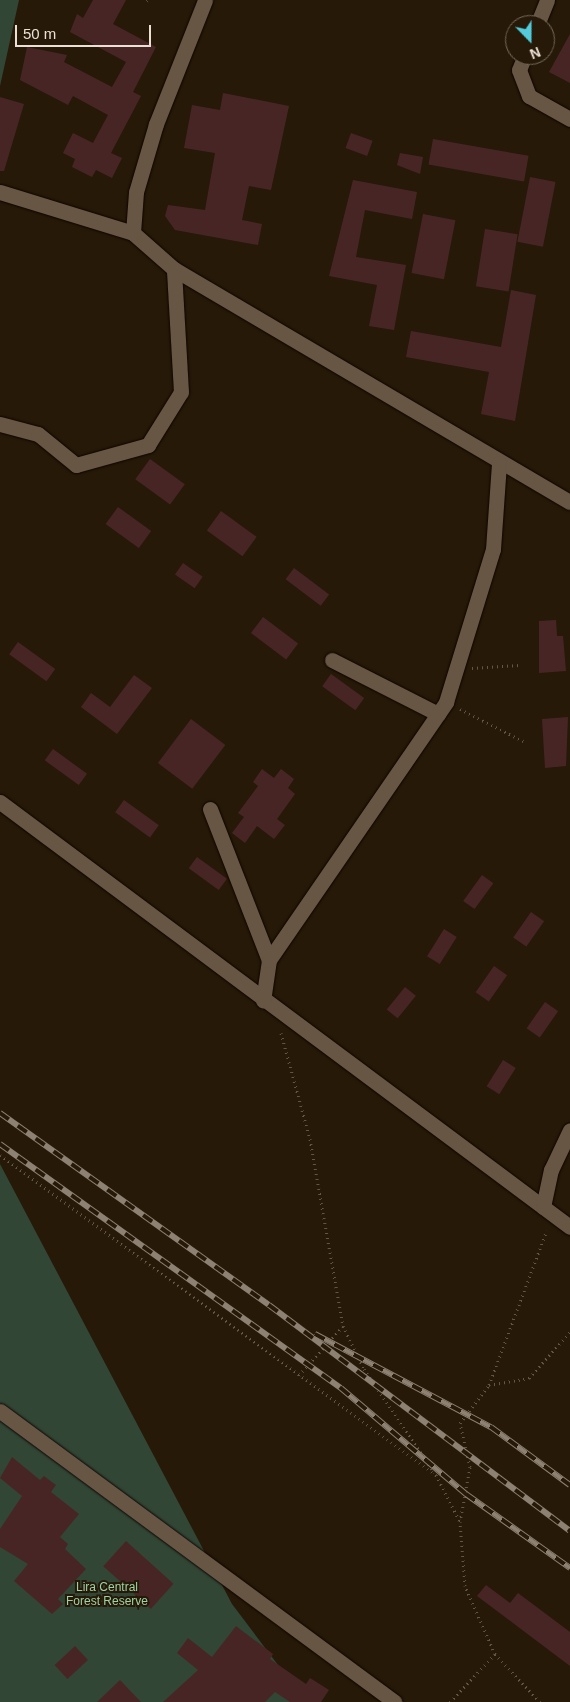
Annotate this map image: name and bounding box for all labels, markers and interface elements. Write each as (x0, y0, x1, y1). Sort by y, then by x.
scale bar (18, 15, 154, 47)
north arrow (505, 15, 555, 65)
text: 50 m (23, 25, 56, 42)
text: N (528, 44, 543, 62)
park label: Lira Central Forest Reserve (66, 1581, 148, 1609)

